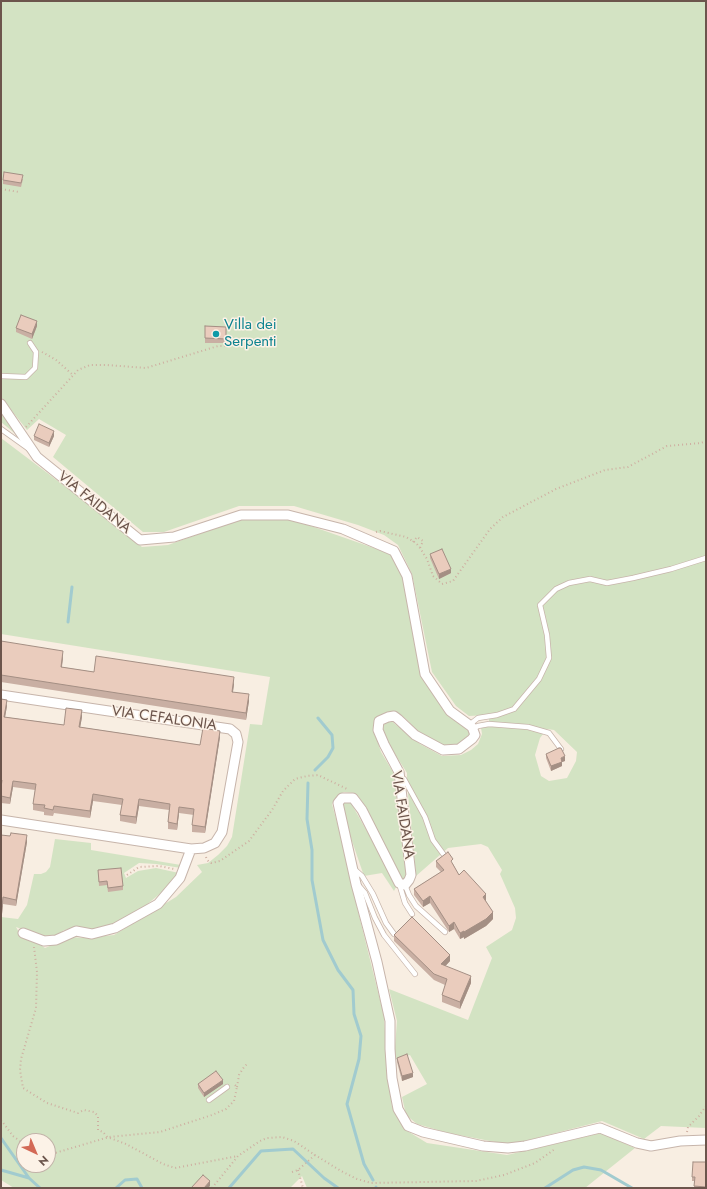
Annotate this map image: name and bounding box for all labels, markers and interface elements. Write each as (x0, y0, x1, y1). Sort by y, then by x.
place label: Villa dei Serpenti (224, 316, 277, 351)
marker: Villa dei Serpenti (211, 329, 221, 339)
street label: VIA FAIDANA (54, 468, 134, 538)
street label: VIA CEFALONIA (110, 703, 218, 735)
street label: VIA FAIDANA (386, 770, 418, 860)
north arrow (16, 1133, 56, 1173)
text: N (35, 1152, 52, 1170)

